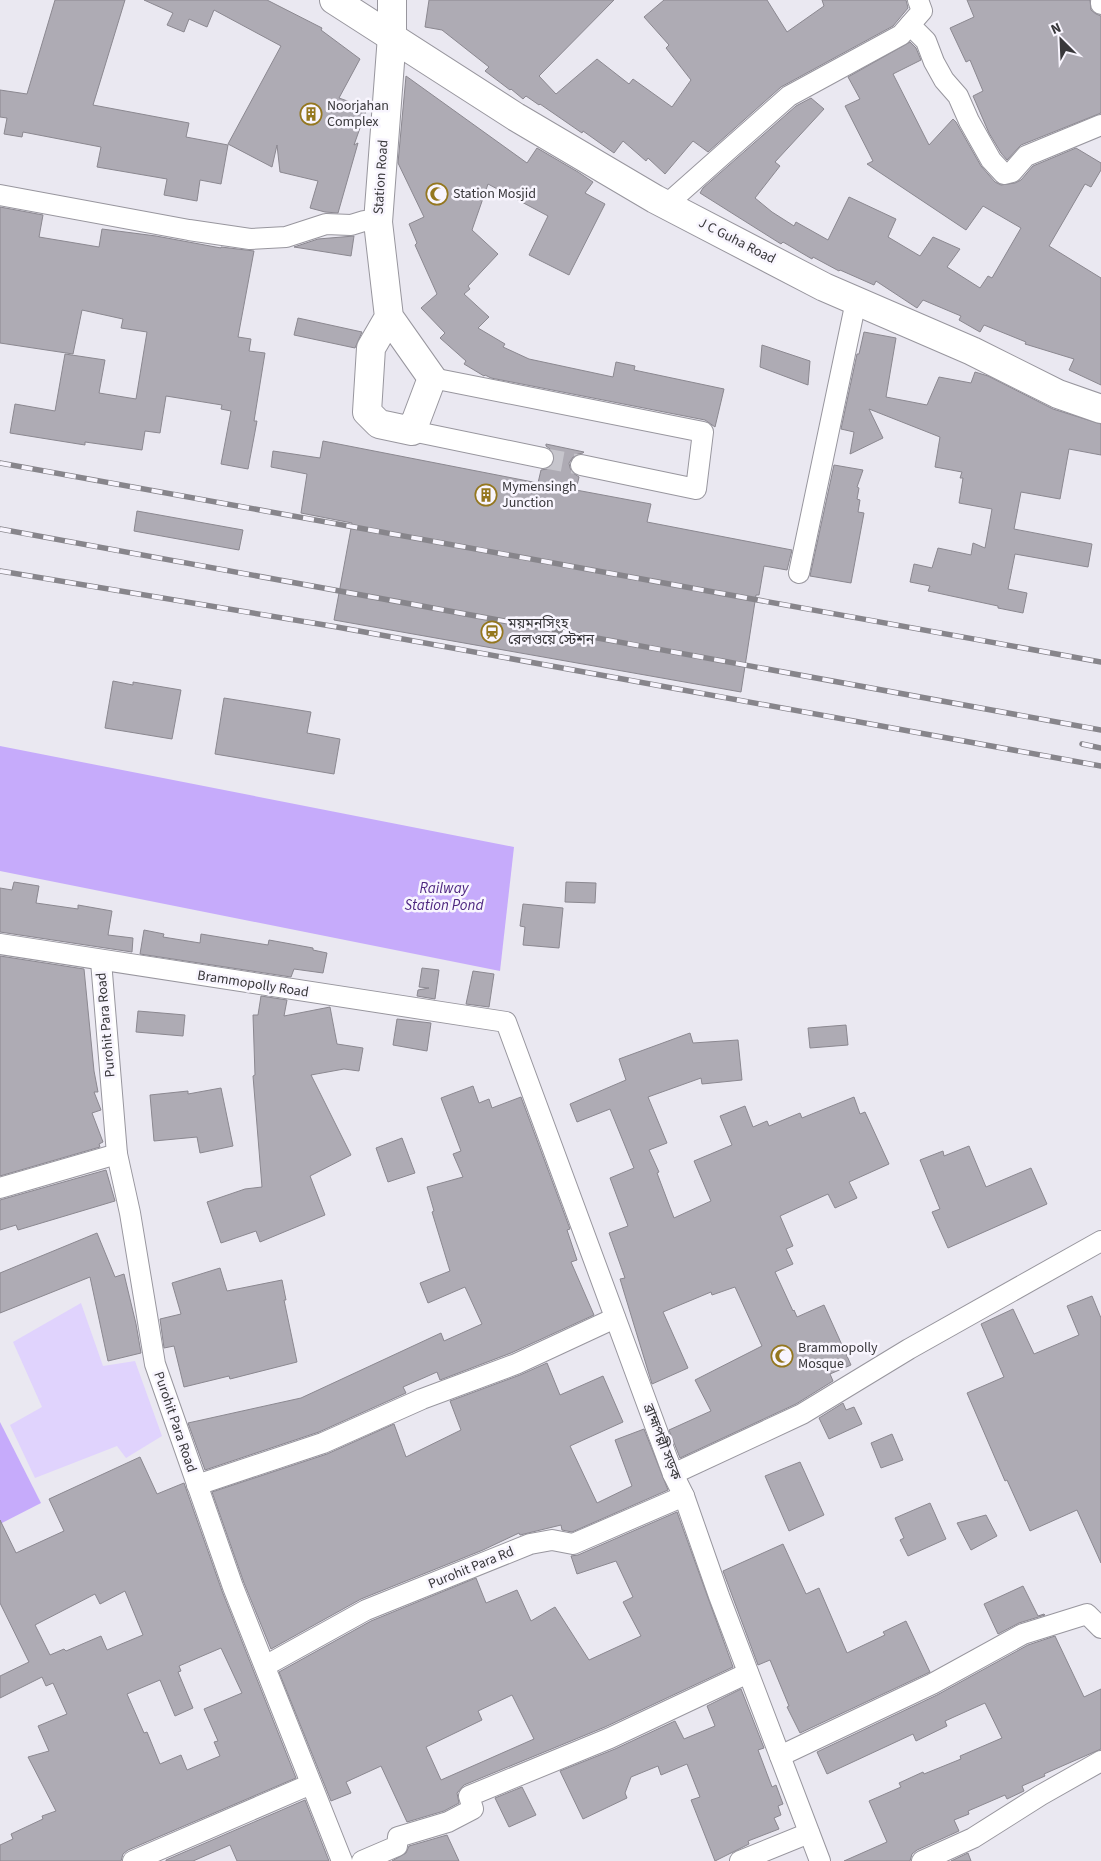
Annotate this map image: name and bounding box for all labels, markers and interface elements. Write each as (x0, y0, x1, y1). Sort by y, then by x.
north arrow (1036, 15, 1086, 65)
text: N (1048, 18, 1064, 40)
place label: Noorjahan Complex (327, 96, 389, 132)
building icon: Noorjahan Complex (299, 102, 323, 126)
street label: Station Road (368, 139, 394, 215)
mosque icon: Station Mosjid (425, 182, 449, 206)
place label: Station Mosjid (453, 184, 536, 204)
street label: J C Guha Road (695, 213, 779, 269)
place label: Mymensingh Junction (502, 477, 577, 513)
building icon: Mymensingh Junction (474, 483, 498, 507)
place label: ময়মনসিংহ রেলওয়ে স্টেশন (507, 614, 595, 650)
station icon: ময়মনসিংহ রেলওয়ে স্টেশন (480, 620, 504, 644)
water label: Railway Station Pond (405, 878, 484, 916)
street label: Brammopolly Road (196, 965, 310, 1003)
street label: Purohit Para Road (91, 972, 121, 1078)
place label: Brammopolly Mosque (798, 1338, 878, 1374)
mosque icon: Brammopolly Mosque (770, 1344, 794, 1368)
street label: Purohit Para Road (148, 1369, 202, 1475)
street label: ব্রাহ্মপল্লী সড়ক (638, 1400, 686, 1484)
street label: Purohit Para Rd (425, 1542, 517, 1594)

